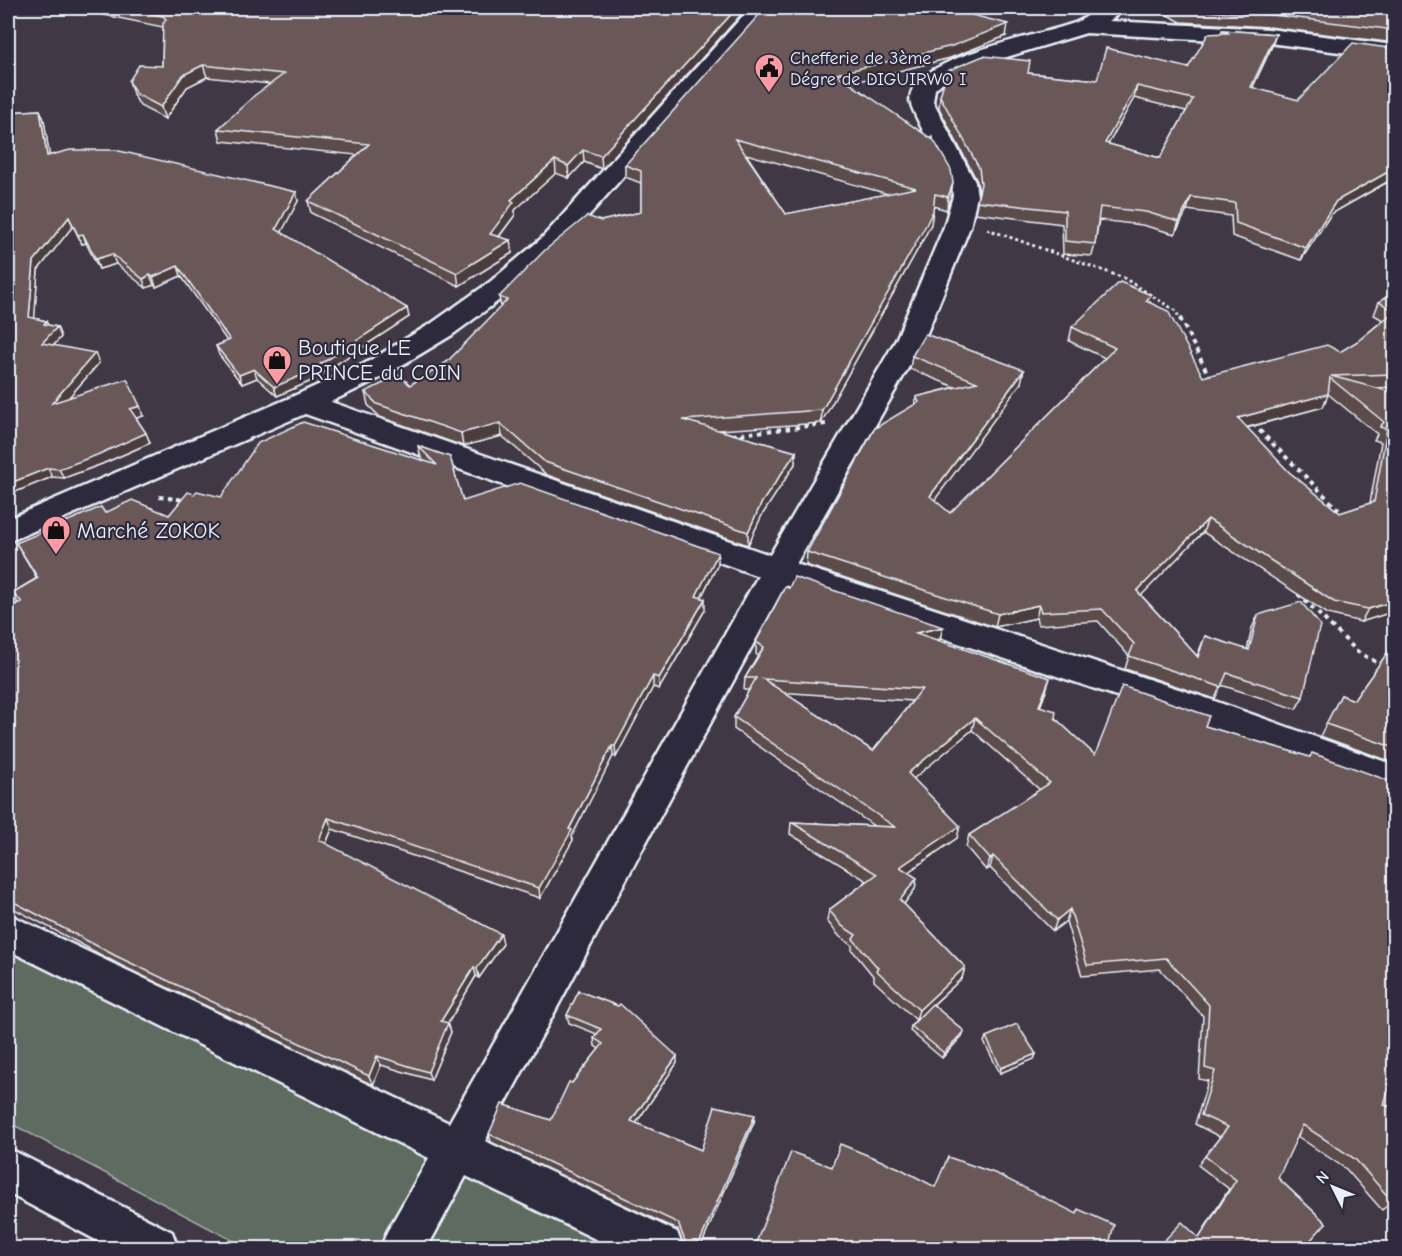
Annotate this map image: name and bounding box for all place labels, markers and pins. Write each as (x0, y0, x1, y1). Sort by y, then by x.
place label: Chefferie de 3ème Dégre de DIGUIRWO I (790, 48, 966, 90)
public building icon: Chefferie de 3ème Dégre de DIGUIRWO I (753, 52, 785, 94)
place label: Boutique LE PRINCE du COIN (298, 335, 461, 386)
shop icon: Boutique LE PRINCE du COIN (261, 344, 293, 386)
shop icon: Marché ZOKOK (40, 514, 72, 556)
place label: Marché ZOKOK (77, 518, 220, 544)

